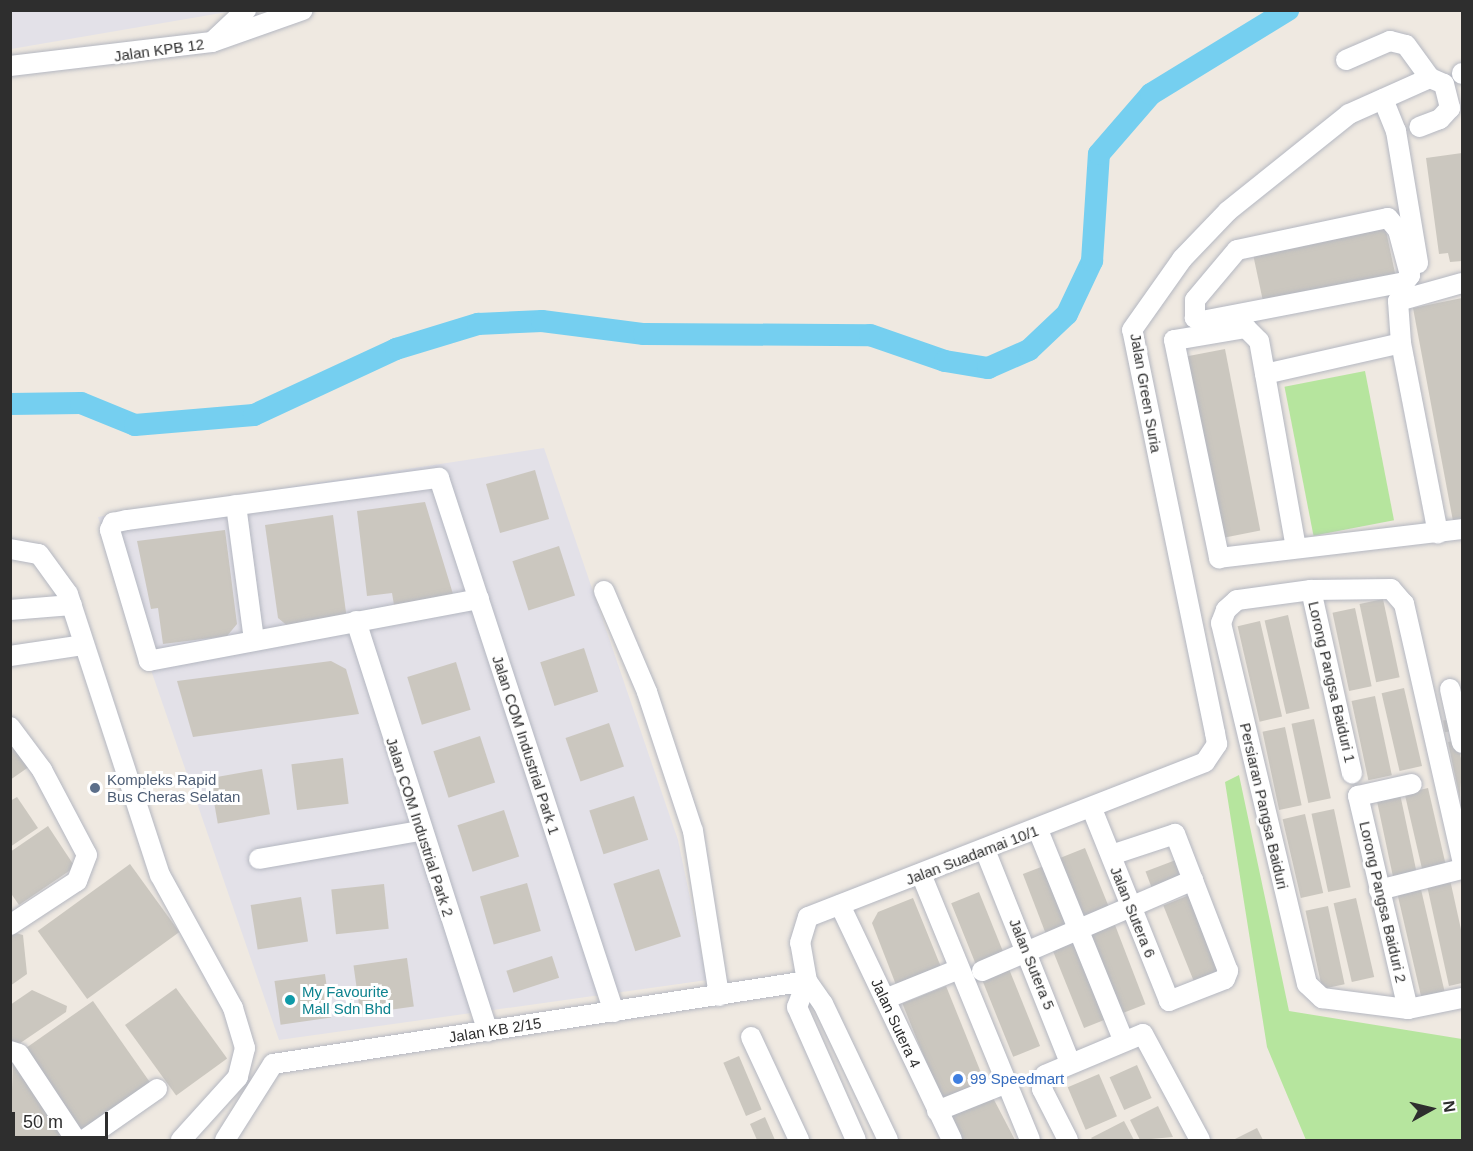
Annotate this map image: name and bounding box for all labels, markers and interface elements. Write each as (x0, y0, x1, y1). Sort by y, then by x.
street label: Jalan KPB 12 (113, 35, 205, 65)
street label: Jalan Green Suria (1127, 332, 1165, 454)
street label: Lorong Pangsa Baiduri 1 (1305, 600, 1359, 764)
street label: Jalan COM Industrial Park 1 (488, 653, 564, 837)
street label: Persiaran Pangsa Baiduri (1236, 721, 1292, 891)
street label: Jalan COM Industrial Park 2 (382, 735, 458, 919)
place label: Kompleks Rapid Bus Cheras Selatan (107, 770, 240, 805)
marker: Kompleks Rapid Bus Cheras Selatan (88, 781, 102, 795)
street label: Lorong Pangsa Baiduri 2 (1356, 820, 1410, 984)
street label: Jalan Suadamai 10/1 (903, 821, 1041, 889)
street label: Jalan Sutera 6 (1107, 864, 1159, 960)
street label: Jalan Sutera 5 (1006, 916, 1058, 1012)
street label: Jalan Sutera 4 (867, 975, 925, 1071)
place label: My Favourite Mall Sdn Bhd (302, 982, 391, 1017)
marker: My Favourite Mall Sdn Bhd (283, 993, 297, 1007)
street label: Jalan KB 2/15 (447, 1014, 543, 1046)
place label: 99 Speedmart (970, 1070, 1064, 1088)
marker: 99 Speedmart (951, 1072, 965, 1086)
north arrow (1401, 1079, 1461, 1139)
scale bar (15, 1100, 111, 1138)
text: N (1440, 1100, 1459, 1113)
text: 50 m (23, 1112, 63, 1132)

